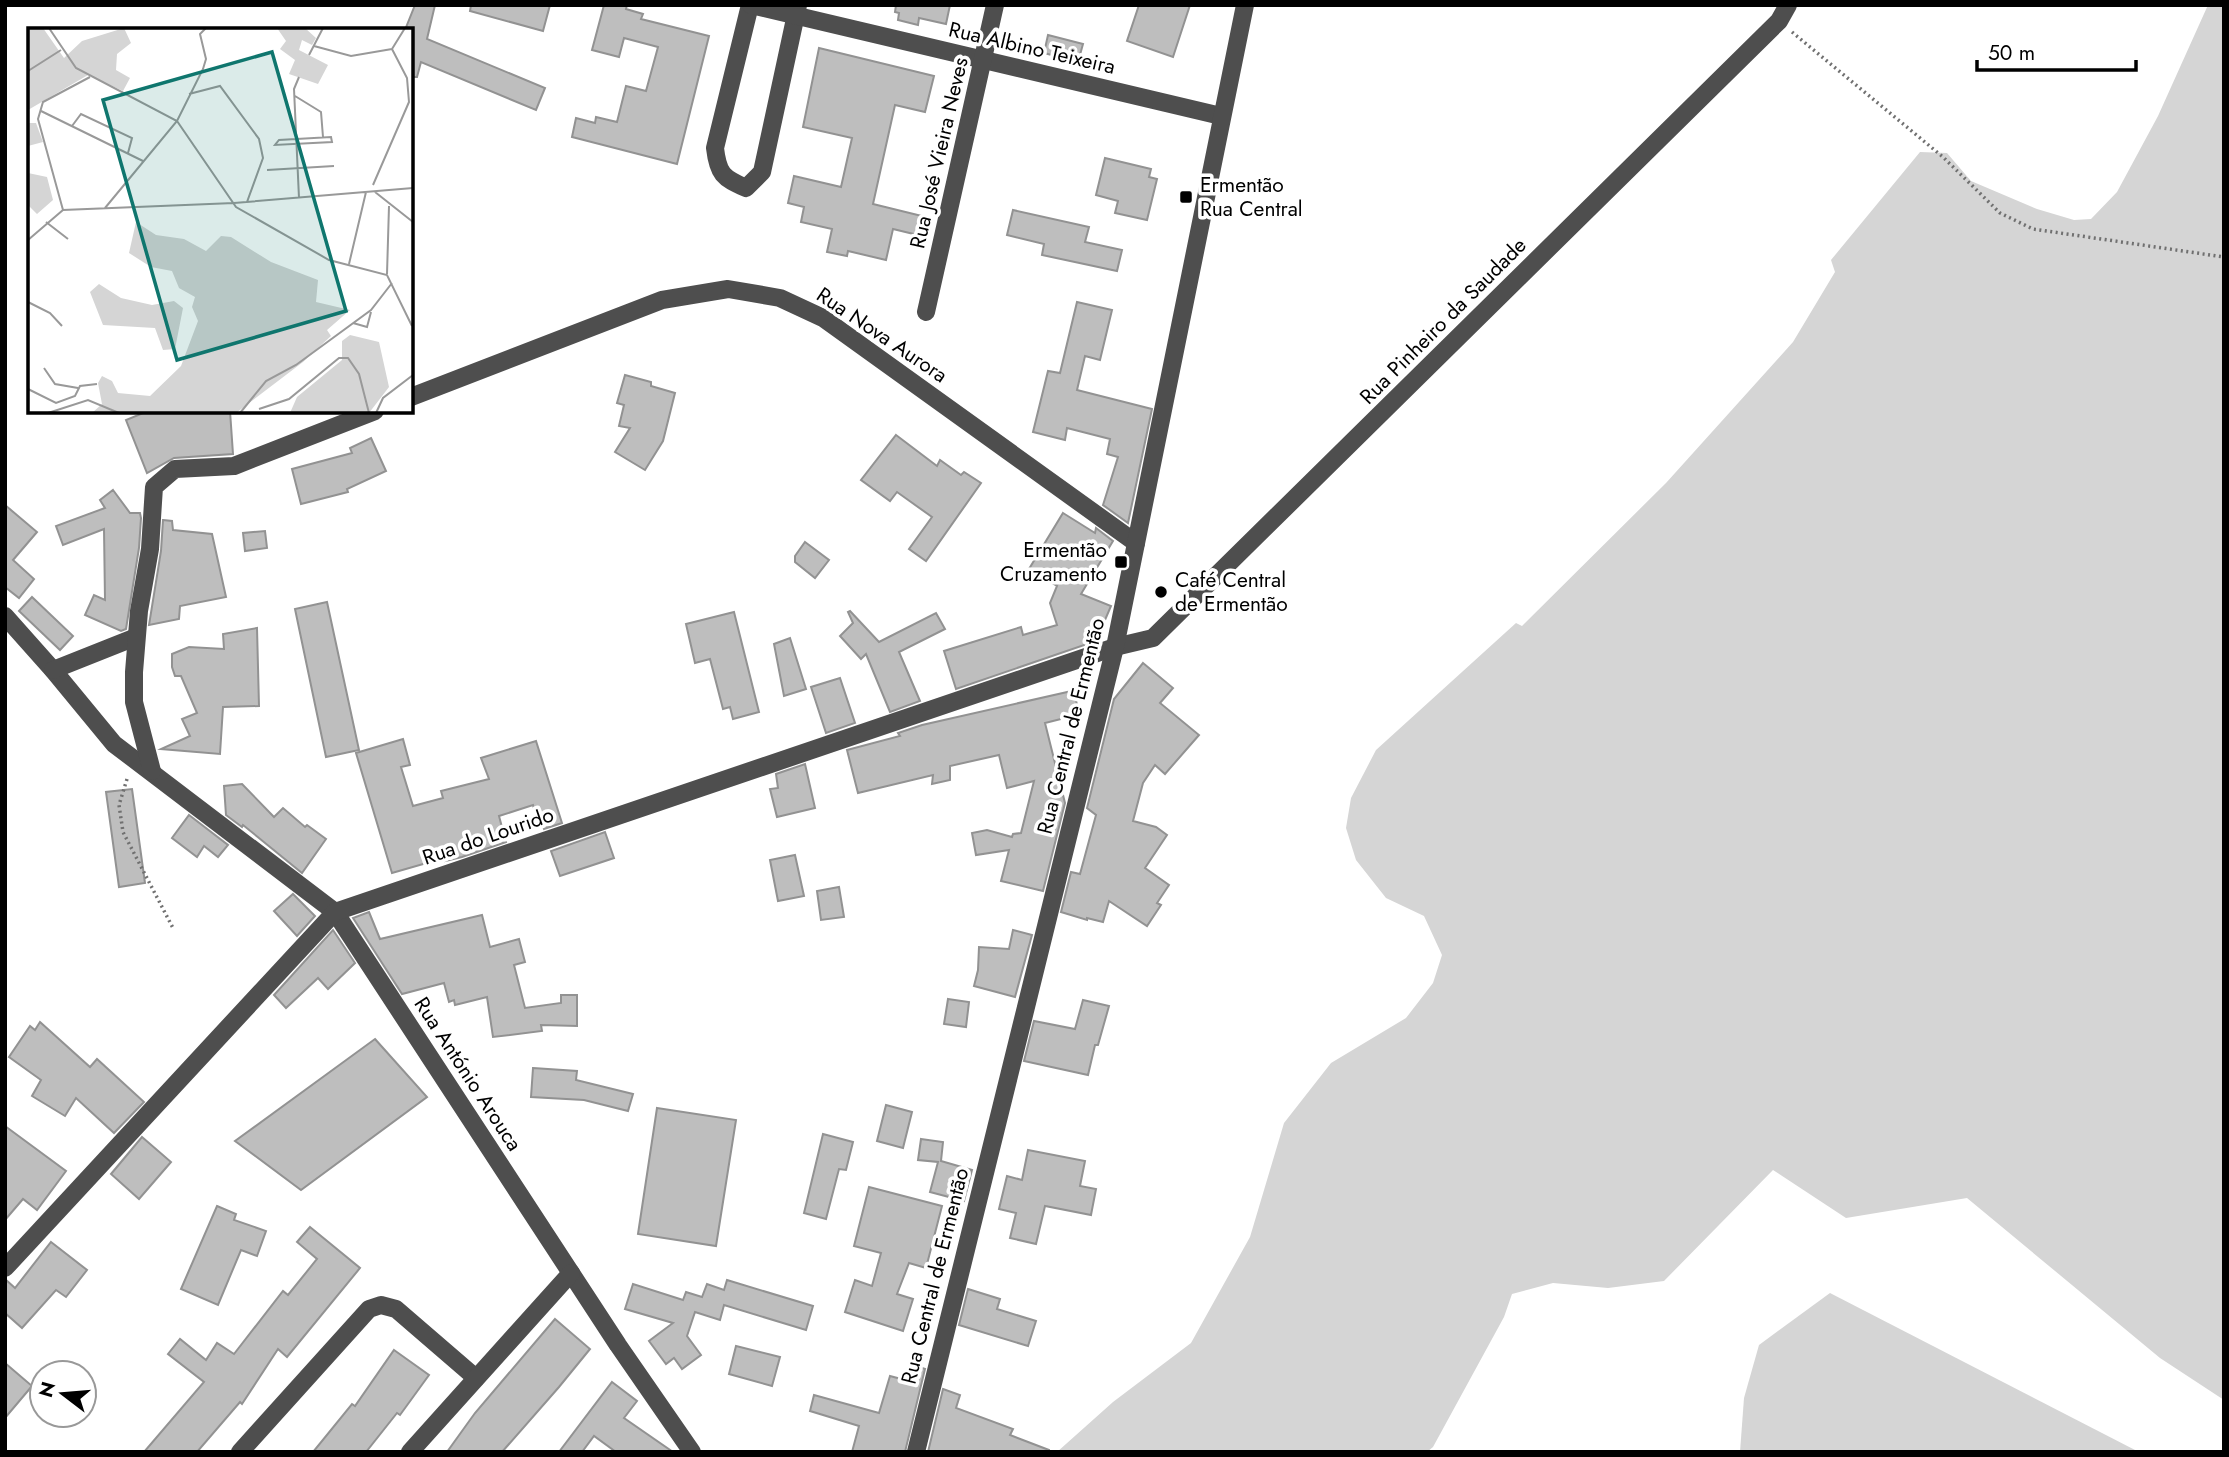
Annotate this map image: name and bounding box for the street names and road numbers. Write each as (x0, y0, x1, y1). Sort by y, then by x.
street label: Rua Albino Teixeira (946, 14, 1118, 82)
street label: Rua José Vieira Neves (902, 54, 976, 252)
street label: Rua Pinheiro da Saudade (1353, 231, 1533, 411)
street label: Rua Nova Aurora (810, 280, 954, 390)
street label: Rua Central de Ermentão (1030, 615, 1112, 837)
street label: Rua do Lourido (418, 800, 558, 872)
street label: Rua António Arouca (407, 991, 529, 1157)
street label: Rua Central de Ermentão (894, 1165, 976, 1387)

